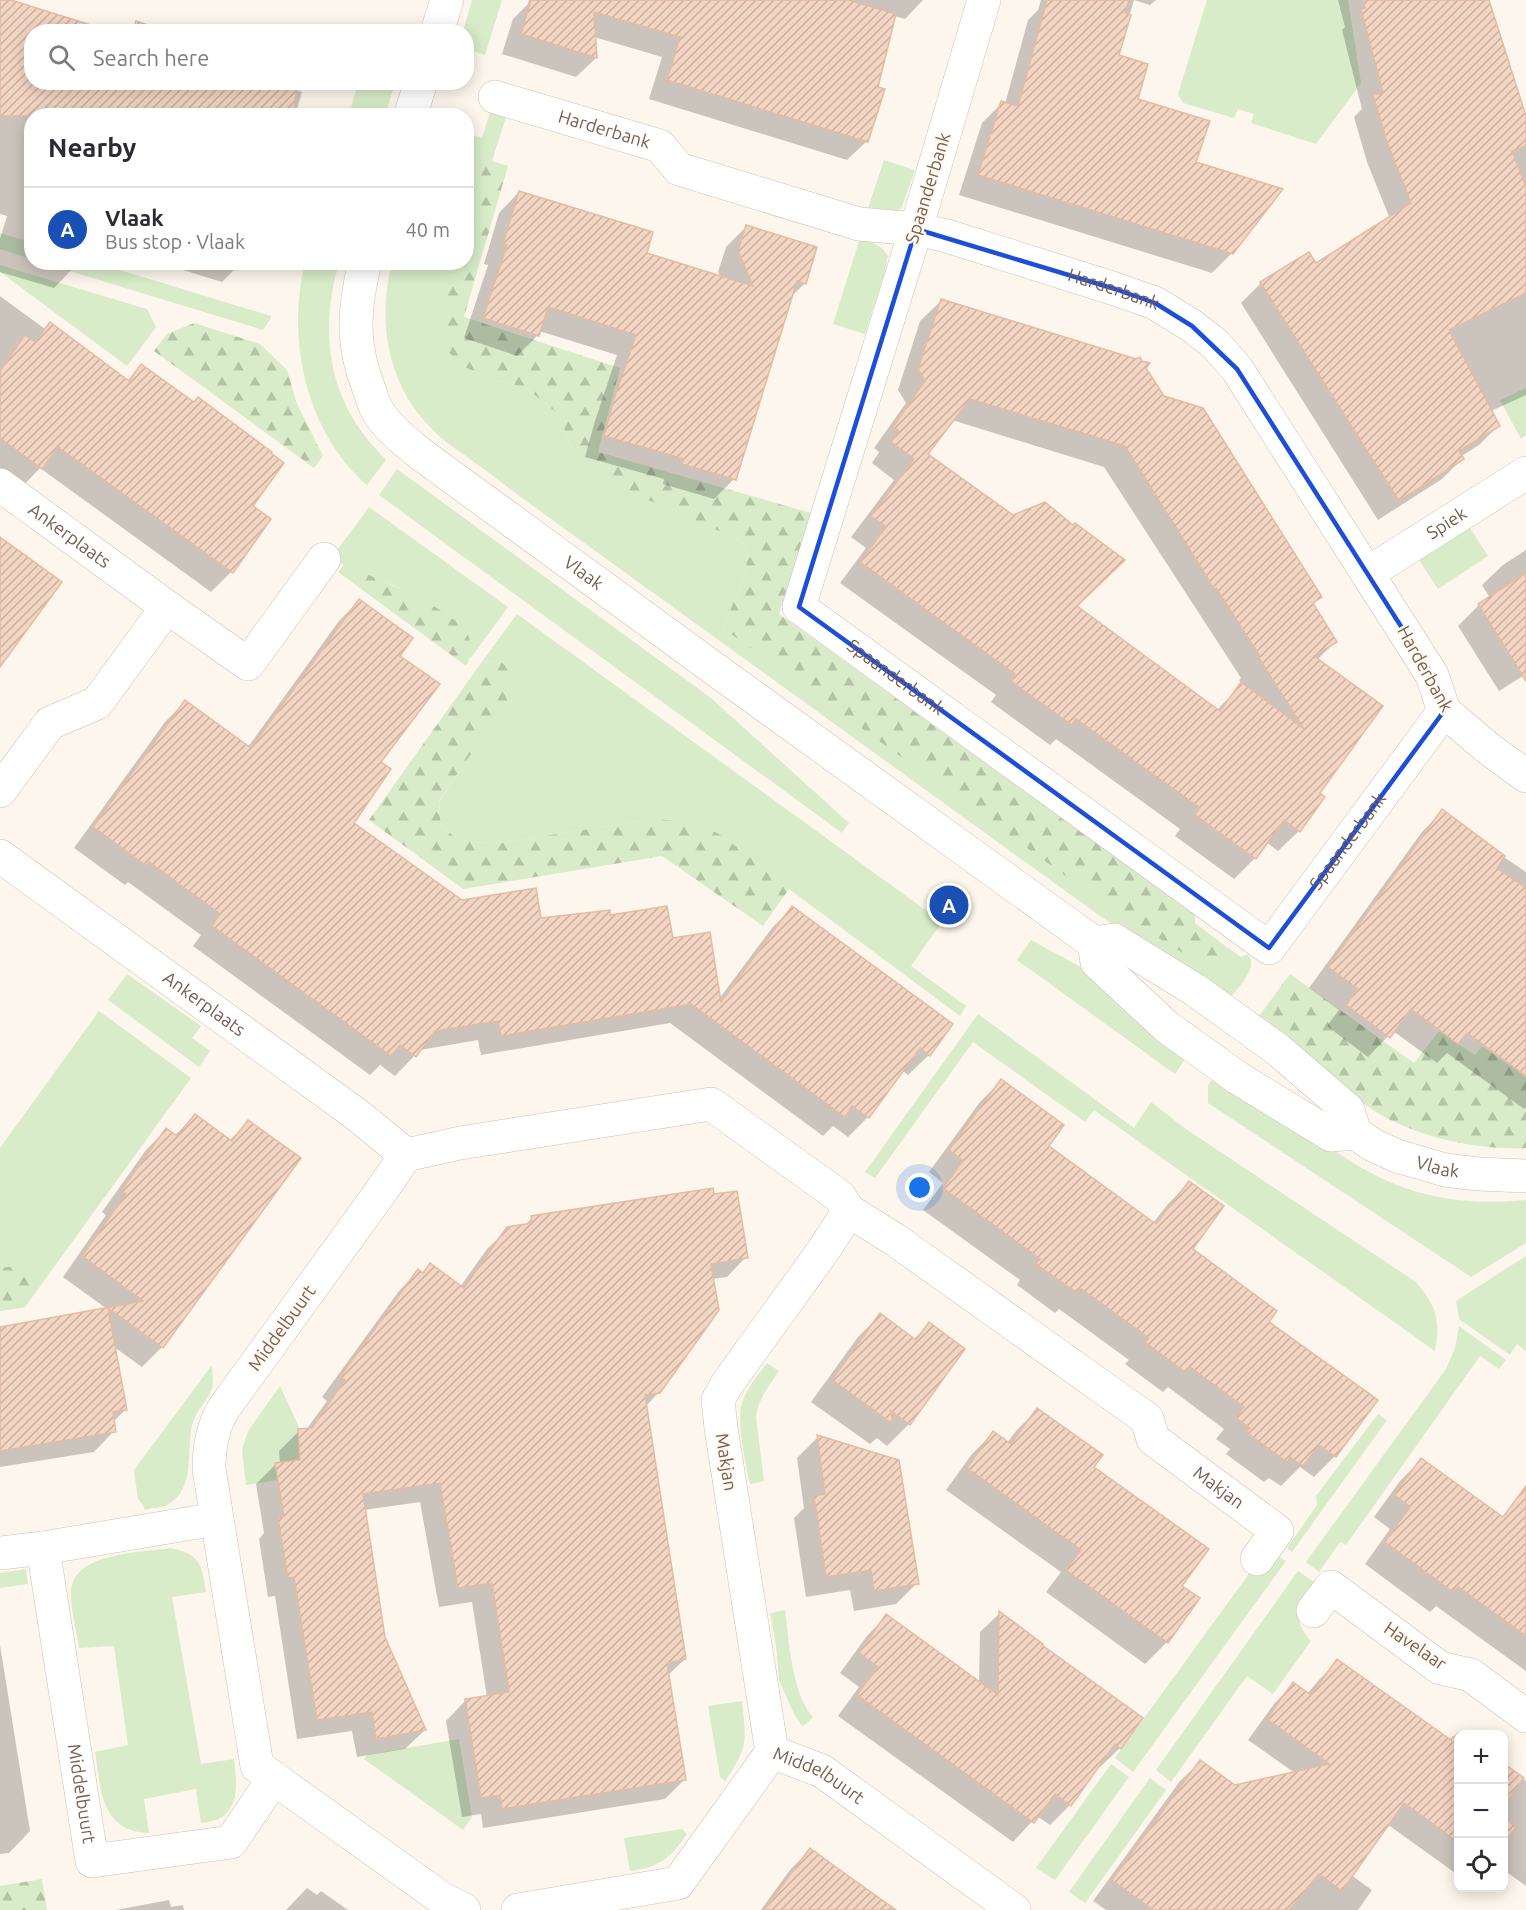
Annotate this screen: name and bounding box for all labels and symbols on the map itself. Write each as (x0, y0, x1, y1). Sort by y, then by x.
street label: Harderbank (556, 105, 653, 152)
street label: Spaanderbank (901, 130, 953, 246)
street label: Harderbank (1066, 264, 1162, 313)
street label: Ankerplaats (25, 498, 115, 572)
street label: Spiek (1422, 502, 1470, 542)
street label: Vlaak (560, 551, 608, 593)
street label: Harderbank (1394, 622, 1458, 715)
street label: Spaanderbank (844, 634, 949, 718)
street label: Spaanderbank (1305, 788, 1389, 893)
pin: A (930, 882, 968, 928)
street label: Ankerplaats (160, 967, 250, 1040)
street label: Vlaak (1414, 1151, 1460, 1181)
your location (905, 1173, 934, 1202)
street label: Middelbuurt (244, 1281, 319, 1374)
street label: Makjan (713, 1432, 741, 1492)
street label: Makjan (1190, 1462, 1248, 1512)
street label: Havelaar (1381, 1617, 1451, 1673)
street label: Middelbuurt (65, 1742, 100, 1845)
street label: Middelbuurt (771, 1742, 868, 1807)

